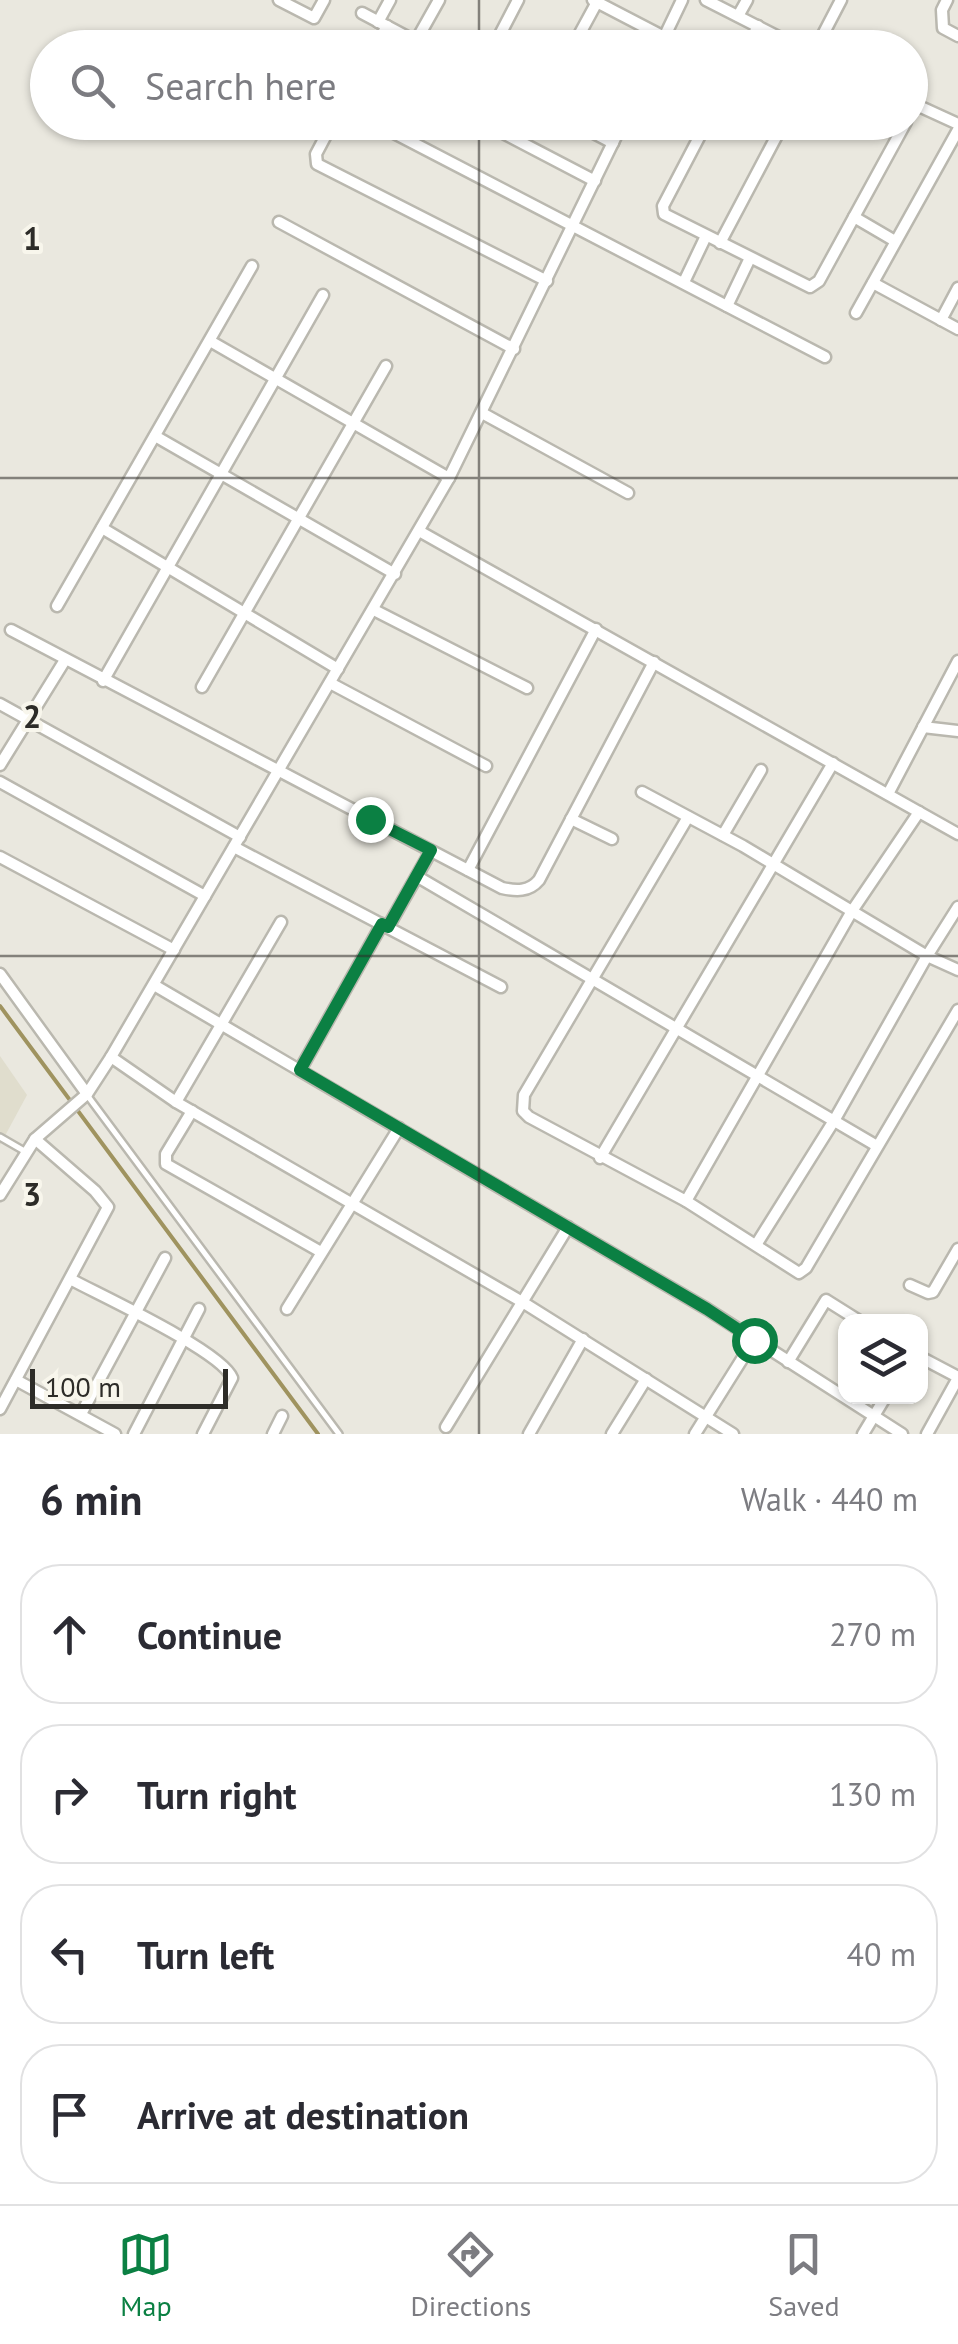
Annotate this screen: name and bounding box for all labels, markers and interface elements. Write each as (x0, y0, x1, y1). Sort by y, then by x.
search box (30, 30, 928, 140)
icon: search (65, 58, 120, 113)
text: Search here (145, 61, 337, 110)
text: 1 (23, 217, 41, 259)
text: 2 (23, 695, 41, 737)
route end (348, 797, 394, 843)
text: 3 (23, 1173, 41, 1215)
map controls (838, 1314, 928, 1404)
button: layers (838, 1314, 928, 1404)
route start (732, 1318, 778, 1364)
scale bar (30, 1364, 228, 1408)
text: 100 m (45, 1368, 121, 1405)
text: 6 min (40, 1472, 142, 1527)
text: Walk · 440 m (741, 1478, 918, 1520)
icon: ahead (42, 1607, 97, 1662)
text: Continue (137, 1610, 282, 1659)
text: 270 m (829, 1613, 916, 1655)
icon: right (42, 1767, 97, 1822)
text: Turn right (137, 1770, 297, 1819)
text: 130 m (829, 1773, 916, 1815)
icon: left (42, 1927, 97, 1982)
text: Turn left (137, 1930, 274, 1979)
text: 40 m (847, 1933, 916, 1975)
icon: arrive (42, 2087, 97, 2142)
text: Arrive at destination (137, 2090, 469, 2139)
tab: Map (118, 2227, 173, 2324)
tab: Directions (410, 2227, 531, 2324)
tab: Saved (768, 2227, 840, 2324)

